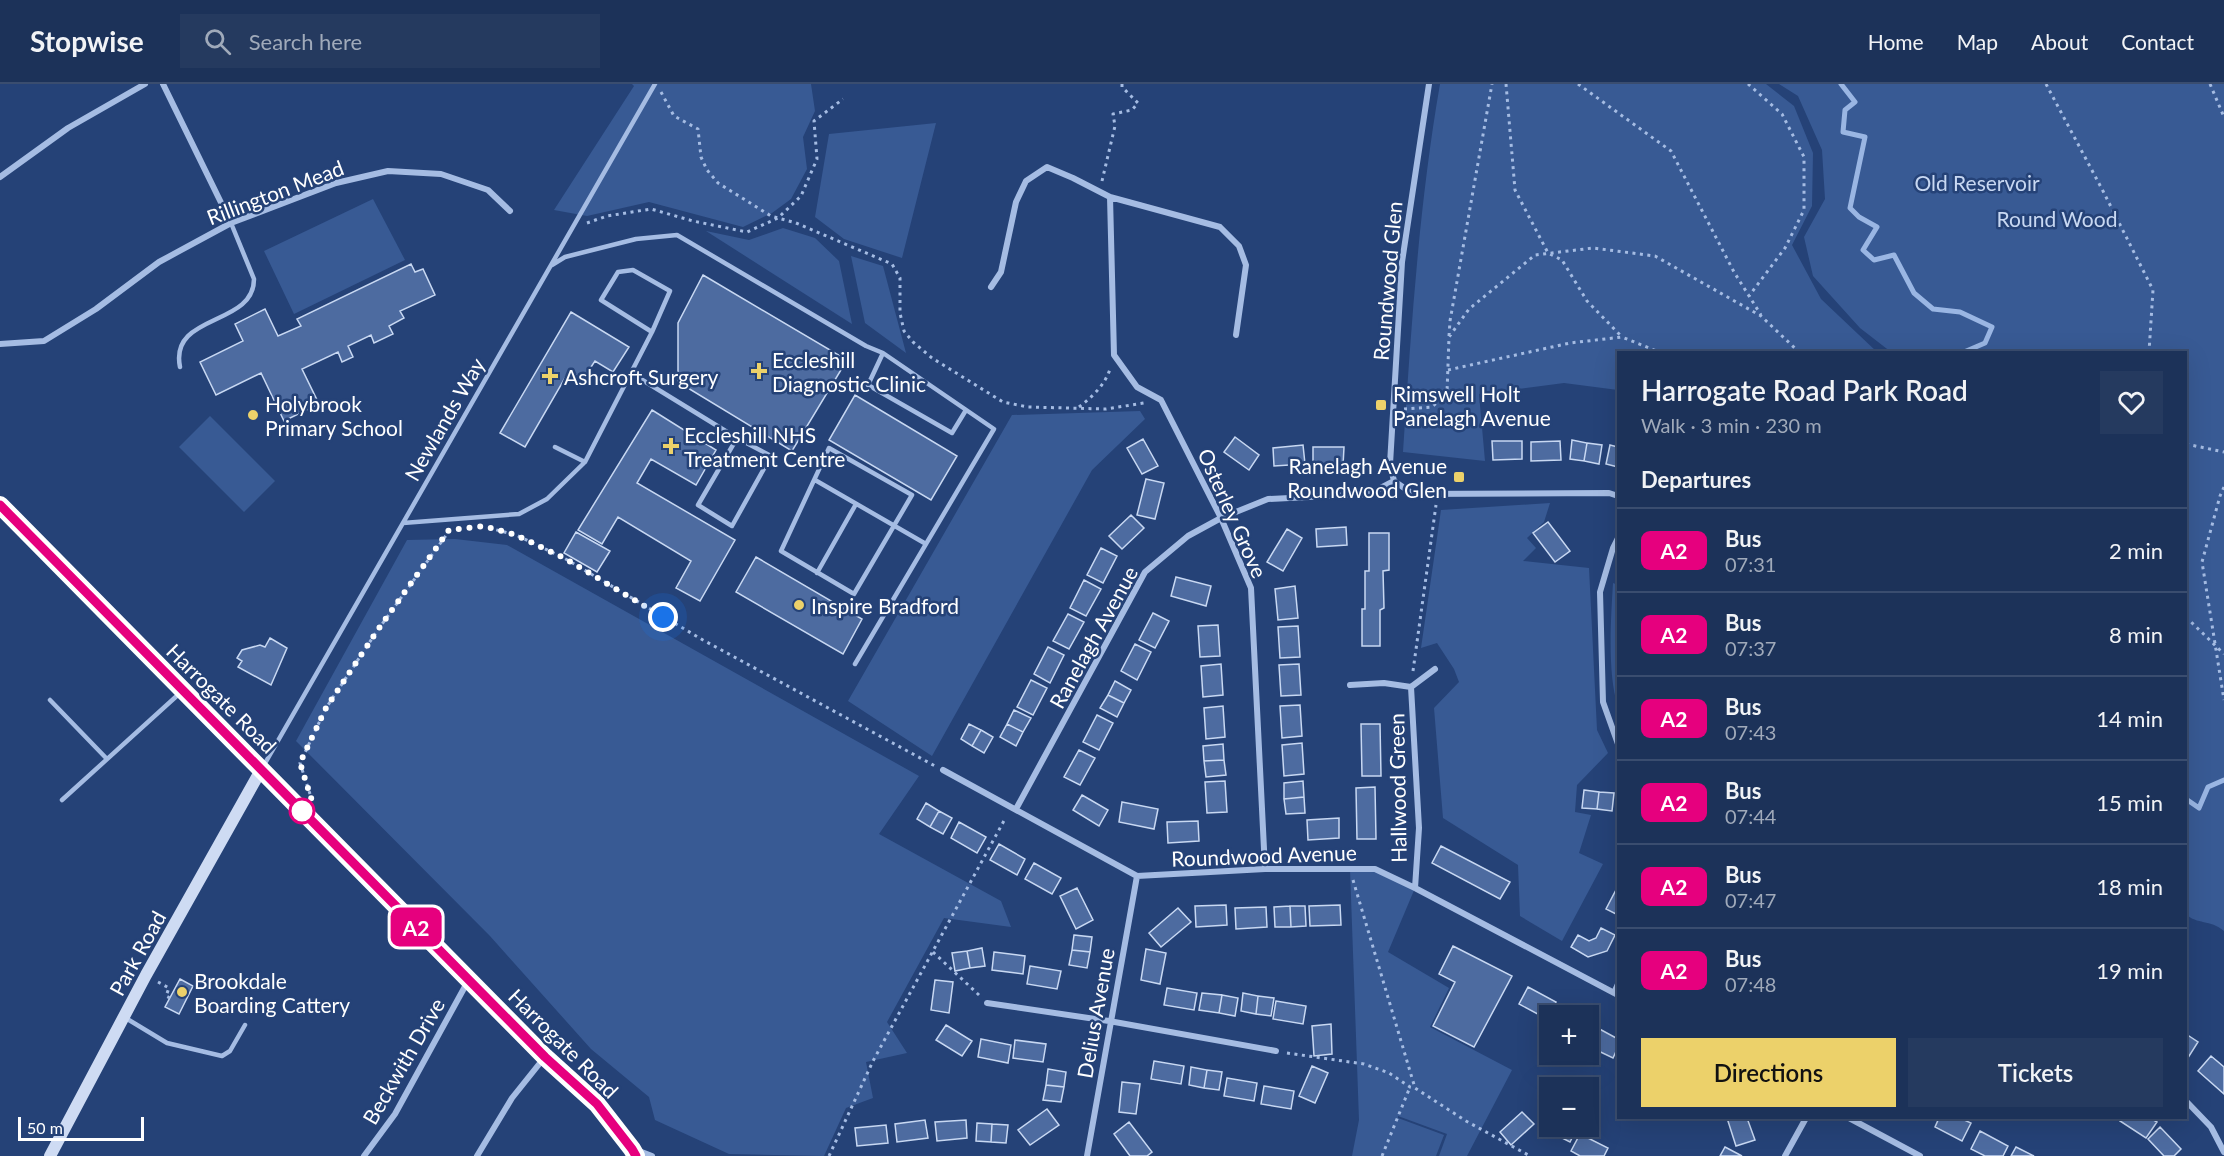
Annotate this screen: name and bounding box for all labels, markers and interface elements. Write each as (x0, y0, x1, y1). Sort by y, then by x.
search box (180, 14, 600, 68)
text: Stopwise (30, 24, 144, 58)
icon: search (201, 25, 234, 58)
text: Search here (249, 28, 362, 55)
text: Home (1868, 29, 1924, 54)
text: Map (1957, 29, 1998, 54)
text: About (2031, 29, 2088, 54)
text: Contact (2121, 29, 2194, 54)
street label: Rillington Mead (203, 154, 347, 230)
park label: Old Reservoir (1914, 170, 2040, 195)
street label: Roundwood Glen (1368, 200, 1406, 362)
park label: Round Wood (1997, 206, 2117, 231)
place label: Eccleshill Diagnostic Clinic (772, 347, 926, 396)
street label: Newlands Way (399, 353, 489, 485)
marker: Eccleshill Diagnostic Clinic (750, 362, 768, 380)
place label: Ashcroft Surgery (564, 364, 718, 389)
marker: Ashcroft Surgery (541, 367, 559, 385)
button: heart (2100, 371, 2163, 434)
text: Harrogate Road Park Road (1641, 373, 1968, 407)
place label: Rimswell Holt Panelagh Avenue (1393, 381, 1551, 430)
place label: Holybrook Primary School (265, 391, 403, 440)
marker: Rimswell Holt Panelagh Avenue (1374, 398, 1388, 412)
marker: Holybrook Primary School (246, 408, 260, 422)
text: Walk · 3 min · 230 m (1641, 413, 1822, 437)
place label: Eccleshill NHS Treatment Centre (684, 422, 845, 471)
marker: Eccleshill NHS Treatment Centre (662, 437, 680, 455)
street label: Osterley Grove (1193, 444, 1273, 582)
place label: Ranelagh Avenue Roundwood Glen (1287, 453, 1447, 502)
text: Departures (1641, 466, 1751, 493)
marker: Ranelagh Avenue Roundwood Glen (1452, 470, 1466, 484)
text: Bus (1725, 525, 1761, 552)
text: 2 min (2109, 537, 2163, 564)
text: A2 (1661, 538, 1687, 563)
text: 07:31 (1725, 552, 1776, 576)
street label: Ranelagh Avenue (1044, 562, 1142, 712)
place label: Inspire Bradford (811, 593, 959, 618)
marker: Inspire Bradford (792, 598, 806, 612)
your location (648, 602, 678, 632)
text: Bus (1725, 609, 1761, 636)
text: 8 min (2109, 621, 2163, 648)
text: A2 (1661, 622, 1687, 647)
text: 07:37 (1725, 636, 1776, 660)
street label: Harrogate Road (162, 638, 282, 758)
text: Bus (1725, 693, 1761, 720)
text: 14 min (2096, 705, 2163, 732)
text: A2 (1661, 706, 1687, 731)
street label: Hallwood Green (1383, 713, 1411, 863)
text: 07:43 (1725, 720, 1776, 744)
text: Bus (1725, 777, 1761, 804)
text: 15 min (2096, 789, 2163, 816)
text: A2 (1661, 790, 1687, 815)
unlabelled marker (289, 798, 315, 824)
text: 07:44 (1725, 804, 1776, 828)
street label: Roundwood Avenue (1171, 839, 1357, 871)
text: Bus (1725, 861, 1761, 888)
text: 18 min (2096, 873, 2163, 900)
text: A2 (1661, 874, 1687, 899)
text: 07:47 (1725, 888, 1776, 912)
street label: Park Road (104, 906, 170, 1000)
line badge: A2 (389, 908, 443, 946)
text: A2 (403, 915, 429, 940)
text: Bus (1725, 945, 1761, 972)
street label: Delius Avenue (1071, 946, 1119, 1080)
text: 19 min (2096, 957, 2163, 984)
text: A2 (1661, 958, 1687, 983)
place label: Brookdale Boarding Cattery (194, 968, 350, 1017)
text: 07:48 (1725, 972, 1776, 996)
street label: Harrogate Road (504, 983, 624, 1103)
marker: Brookdale Boarding Cattery (175, 985, 189, 999)
street label: Beckwith Drive (357, 994, 449, 1128)
map controls (1539, 1005, 1599, 1137)
button: + (1539, 1005, 1599, 1065)
button: Directions (1641, 1038, 1896, 1107)
button: Tickets (1908, 1038, 2163, 1107)
button: − (1539, 1077, 1599, 1137)
scale bar (18, 1114, 144, 1142)
text: 50 m (27, 1118, 63, 1137)

